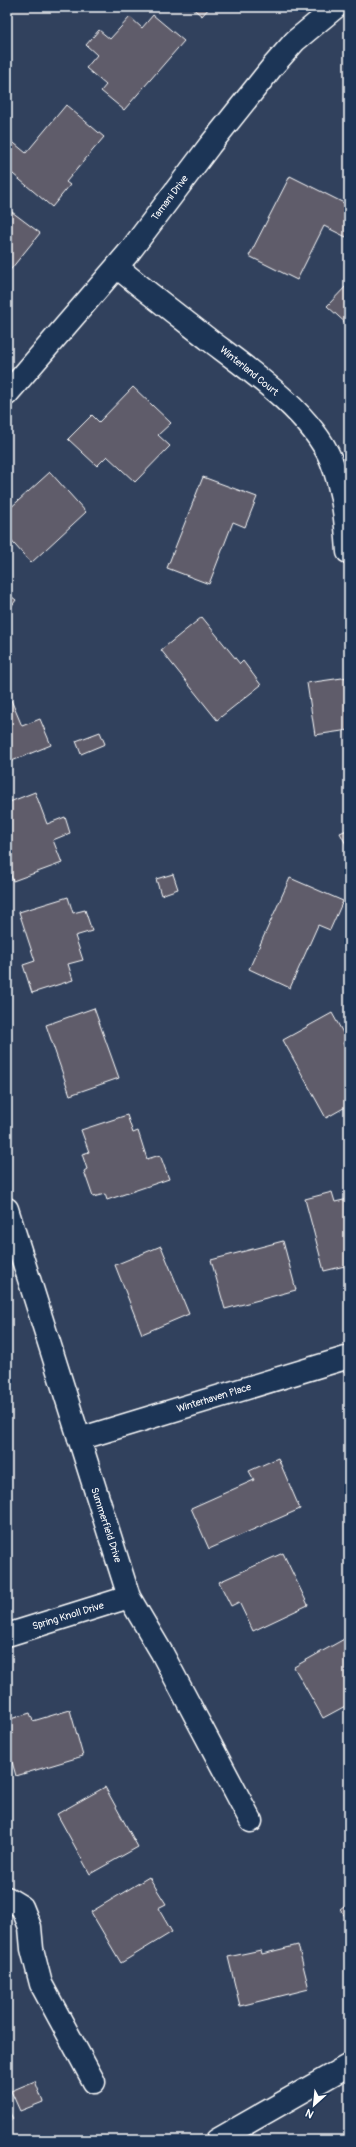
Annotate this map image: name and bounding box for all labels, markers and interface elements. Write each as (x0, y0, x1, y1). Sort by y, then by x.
street label: Tamani Drive (149, 173, 191, 223)
street label: Winterland Court (217, 344, 281, 399)
street label: Winterhaven Place (175, 1381, 253, 1415)
street label: Summerfield Drive (88, 1486, 124, 1564)
street label: Spring Knoll Drive (31, 1599, 105, 1633)
north arrow (294, 2085, 334, 2125)
text: N (303, 2106, 316, 2121)

